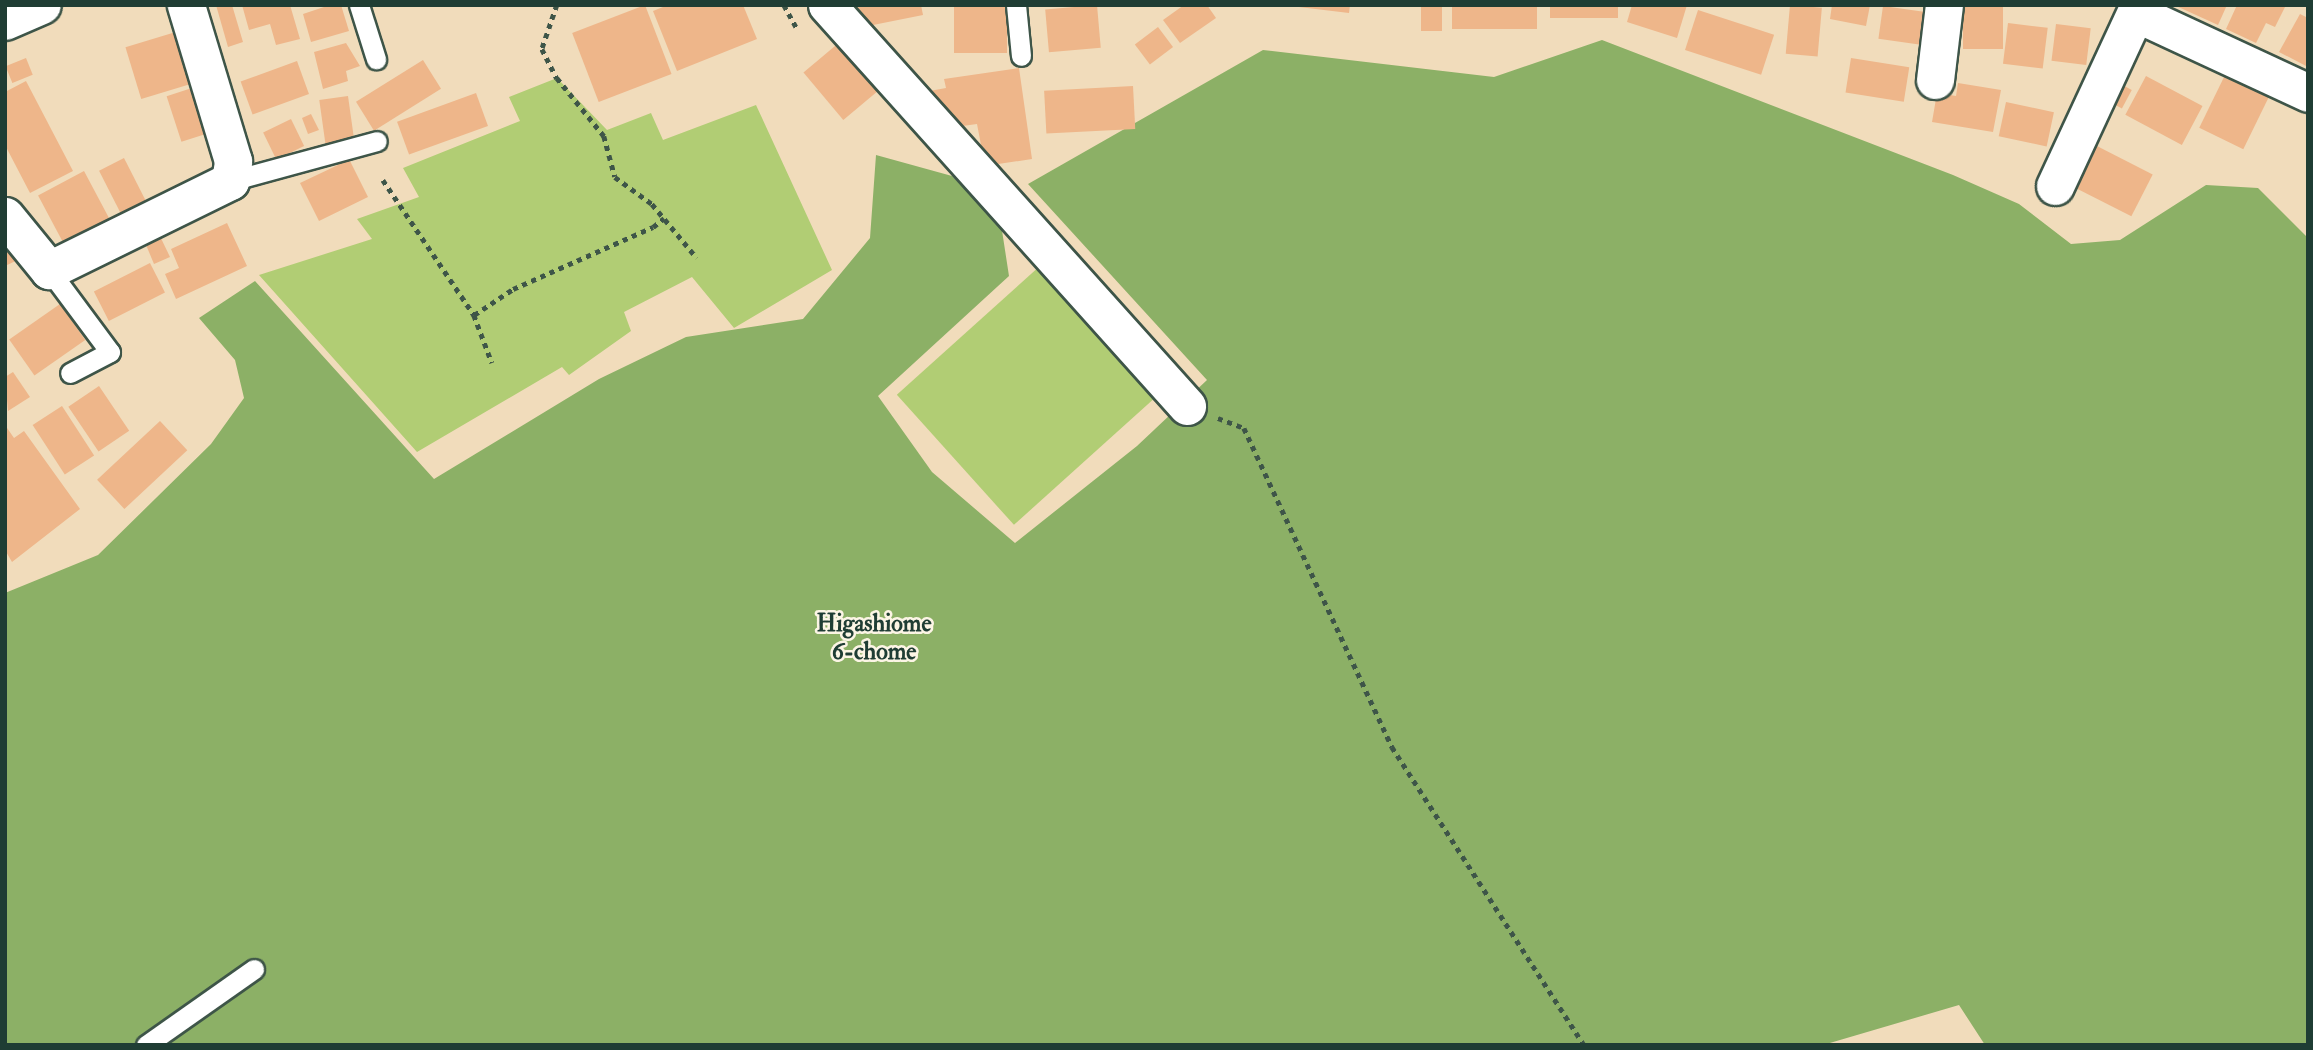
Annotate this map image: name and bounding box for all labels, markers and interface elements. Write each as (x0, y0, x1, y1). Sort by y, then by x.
district label: Higashiome 6-chome (817, 610, 931, 666)

